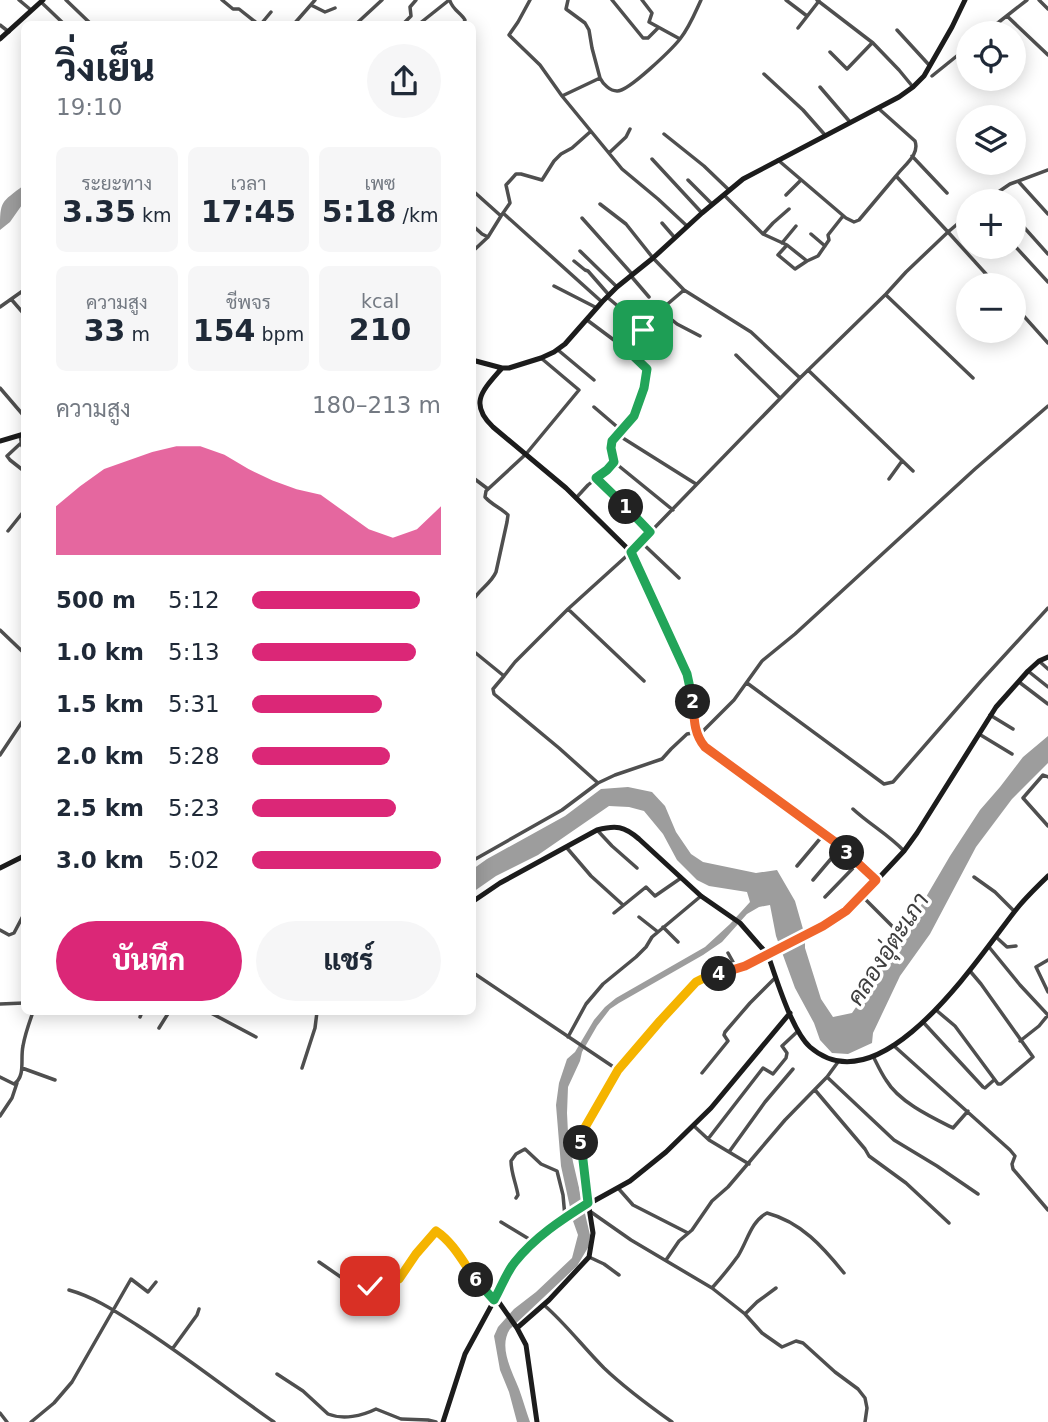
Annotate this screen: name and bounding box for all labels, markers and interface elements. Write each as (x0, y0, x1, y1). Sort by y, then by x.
map controls (956, 21, 1026, 343)
button: locate (956, 21, 1026, 91)
button: share (367, 44, 441, 118)
text: วิ่งเย็น (56, 46, 155, 90)
text: 19:10 (56, 94, 122, 120)
button: layers (956, 105, 1026, 175)
text: ระยะทาง (81, 172, 152, 194)
text: เวลา (231, 172, 266, 194)
text: เพซ (365, 172, 396, 194)
button: + (956, 189, 1026, 259)
text: 3.35 (62, 194, 136, 229)
text: 17:45 (201, 194, 296, 229)
text: 5:18 (322, 194, 396, 229)
text: km (136, 204, 172, 226)
text: /km (396, 204, 438, 226)
button: − (956, 273, 1026, 343)
text: kcal (361, 290, 399, 312)
text: ความสูง (86, 291, 148, 313)
text: ชีพจร (226, 291, 271, 313)
pin (613, 300, 673, 360)
icon: arrive (624, 311, 662, 349)
text: 210 (349, 312, 411, 347)
text: 33 (84, 313, 125, 348)
text: 154 (193, 313, 255, 348)
text: m (125, 323, 150, 345)
text: bpm (255, 323, 304, 345)
text: 180–213 m (312, 392, 441, 418)
text: ความสูง (56, 396, 131, 422)
pin: 1 (608, 490, 644, 524)
text: 1 (619, 495, 632, 517)
text: 500 m (56, 587, 136, 613)
text: 5:12 (168, 587, 220, 613)
text: 1.0 km (56, 639, 144, 665)
text: 5:13 (168, 639, 220, 665)
pin: 2 (676, 684, 710, 720)
text: 2 (686, 690, 699, 712)
text: 1.5 km (56, 691, 144, 717)
text: 5:31 (168, 691, 220, 717)
text: 2.0 km (56, 743, 144, 769)
text: 5:28 (168, 743, 220, 769)
text: 2.5 km (56, 795, 144, 821)
text: 5:23 (168, 795, 220, 821)
pin: 3 (830, 836, 864, 870)
text: 3 (840, 841, 853, 863)
text: 3.0 km (56, 847, 144, 873)
text: 5:02 (168, 847, 220, 873)
water label: คลองอุ่ตะเภา (841, 887, 936, 1012)
button: บันทึก (56, 921, 242, 1001)
button: แชร์ (256, 921, 441, 1001)
pin: 4 (702, 956, 736, 992)
text: 4 (712, 962, 725, 984)
pin: 5 (564, 1126, 598, 1160)
text: 5 (574, 1131, 587, 1153)
pin (340, 1256, 400, 1316)
pin: 6 (458, 1262, 494, 1298)
icon: check (351, 1267, 389, 1305)
text: 6 (469, 1268, 482, 1290)

